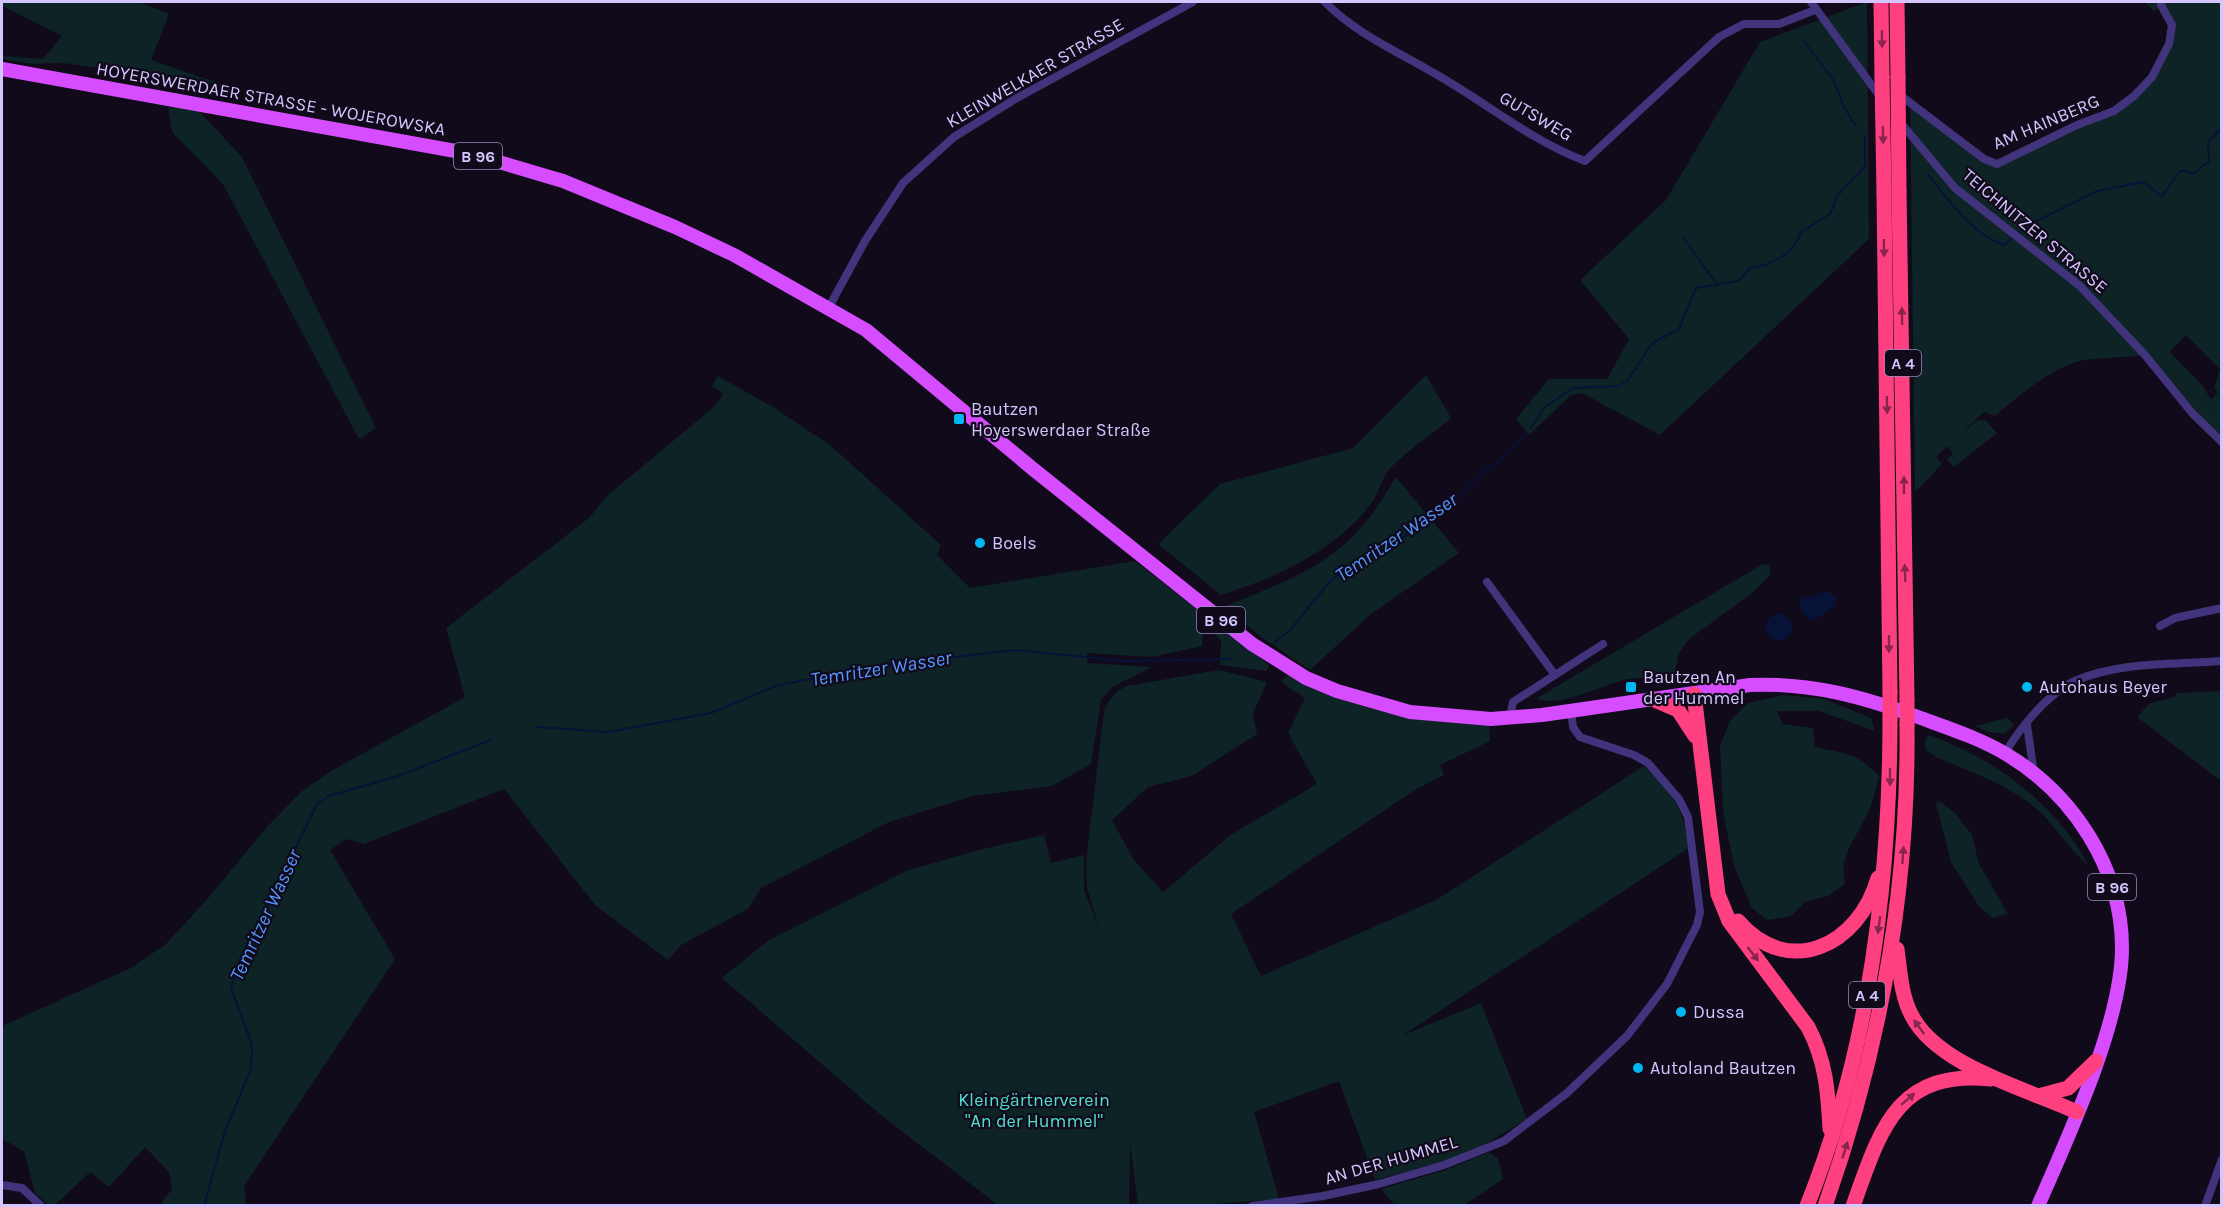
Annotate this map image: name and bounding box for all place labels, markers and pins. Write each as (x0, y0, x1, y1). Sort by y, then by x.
place label: Bautzen Hoyerswerdaer Straße (971, 398, 1150, 441)
marker: Bautzen Hoyerswerdaer Straße (952, 412, 966, 426)
place label: Boels (992, 532, 1037, 554)
marker: Boels (973, 536, 987, 550)
place label: Bautzen An der Hummel (1643, 666, 1745, 709)
place label: Autohaus Beyer (2039, 676, 2167, 698)
marker: Bautzen An der Hummel (1624, 680, 1638, 694)
marker: Autohaus Beyer (2020, 680, 2034, 694)
place label: Dussa (1693, 1001, 1745, 1023)
marker: Dussa (1674, 1005, 1688, 1019)
place label: Autoland Bautzen (1650, 1057, 1796, 1079)
marker: Autoland Bautzen (1631, 1061, 1645, 1075)

